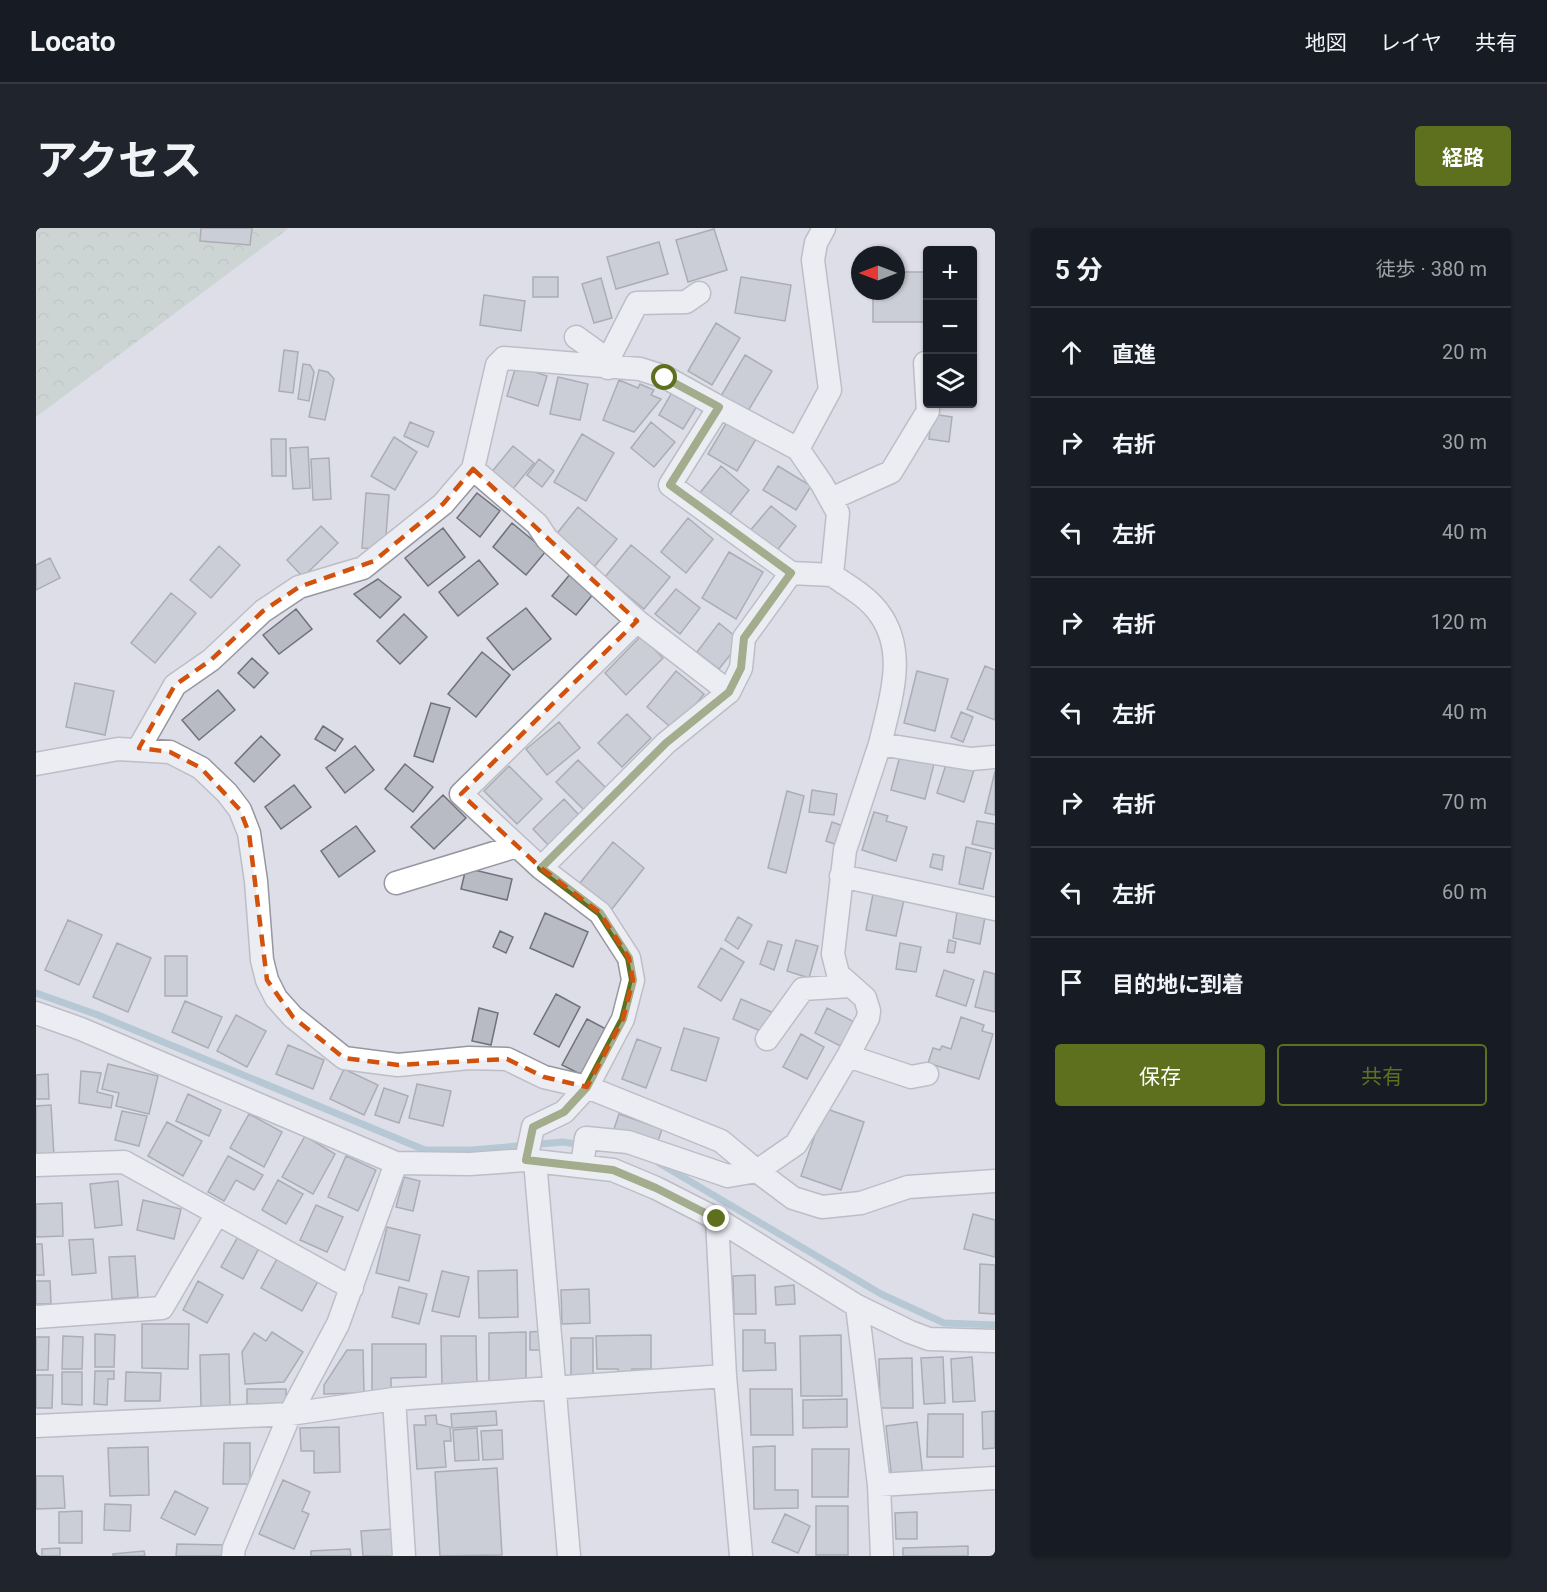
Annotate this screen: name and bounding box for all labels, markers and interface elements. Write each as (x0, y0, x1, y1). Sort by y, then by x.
text: Locato (30, 25, 115, 58)
text: 地図 (1305, 31, 1347, 55)
text: レイヤ (1380, 31, 1442, 55)
text: 共有 (1475, 31, 1517, 55)
button: 経路 (1415, 126, 1511, 186)
text: アクセス (36, 136, 202, 185)
north arrow (851, 246, 905, 300)
map controls (923, 246, 977, 408)
button: + (923, 246, 977, 300)
text: 5 分 (1055, 255, 1102, 285)
text: 徒歩 · 380 m (1376, 257, 1487, 281)
button: − (923, 300, 977, 354)
icon: ahead (1055, 336, 1088, 369)
text: 20 m (1442, 340, 1487, 364)
text: 直進 (1112, 342, 1156, 367)
button: layers (923, 354, 977, 408)
route start (651, 364, 677, 390)
icon: right (1055, 426, 1088, 459)
text: 30 m (1442, 430, 1487, 454)
text: 右折 (1112, 432, 1156, 457)
icon: left (1055, 516, 1088, 549)
text: 40 m (1442, 520, 1487, 544)
text: 左折 (1112, 522, 1156, 547)
icon: right (1055, 606, 1088, 639)
text: 120 m (1431, 610, 1487, 634)
text: 右折 (1112, 612, 1156, 637)
icon: left (1055, 696, 1088, 729)
text: 40 m (1442, 700, 1487, 724)
text: 左折 (1112, 702, 1156, 727)
icon: right (1055, 786, 1088, 819)
text: 70 m (1442, 790, 1487, 814)
text: 右折 (1112, 792, 1156, 817)
icon: left (1055, 876, 1088, 909)
text: 60 m (1442, 880, 1487, 904)
text: 左折 (1112, 882, 1156, 907)
icon: arrive (1055, 966, 1088, 999)
text: 目的地に到着 (1112, 972, 1244, 997)
button: 保存 (1055, 1044, 1265, 1106)
button: 共有 (1277, 1044, 1487, 1106)
route end (703, 1205, 729, 1231)

